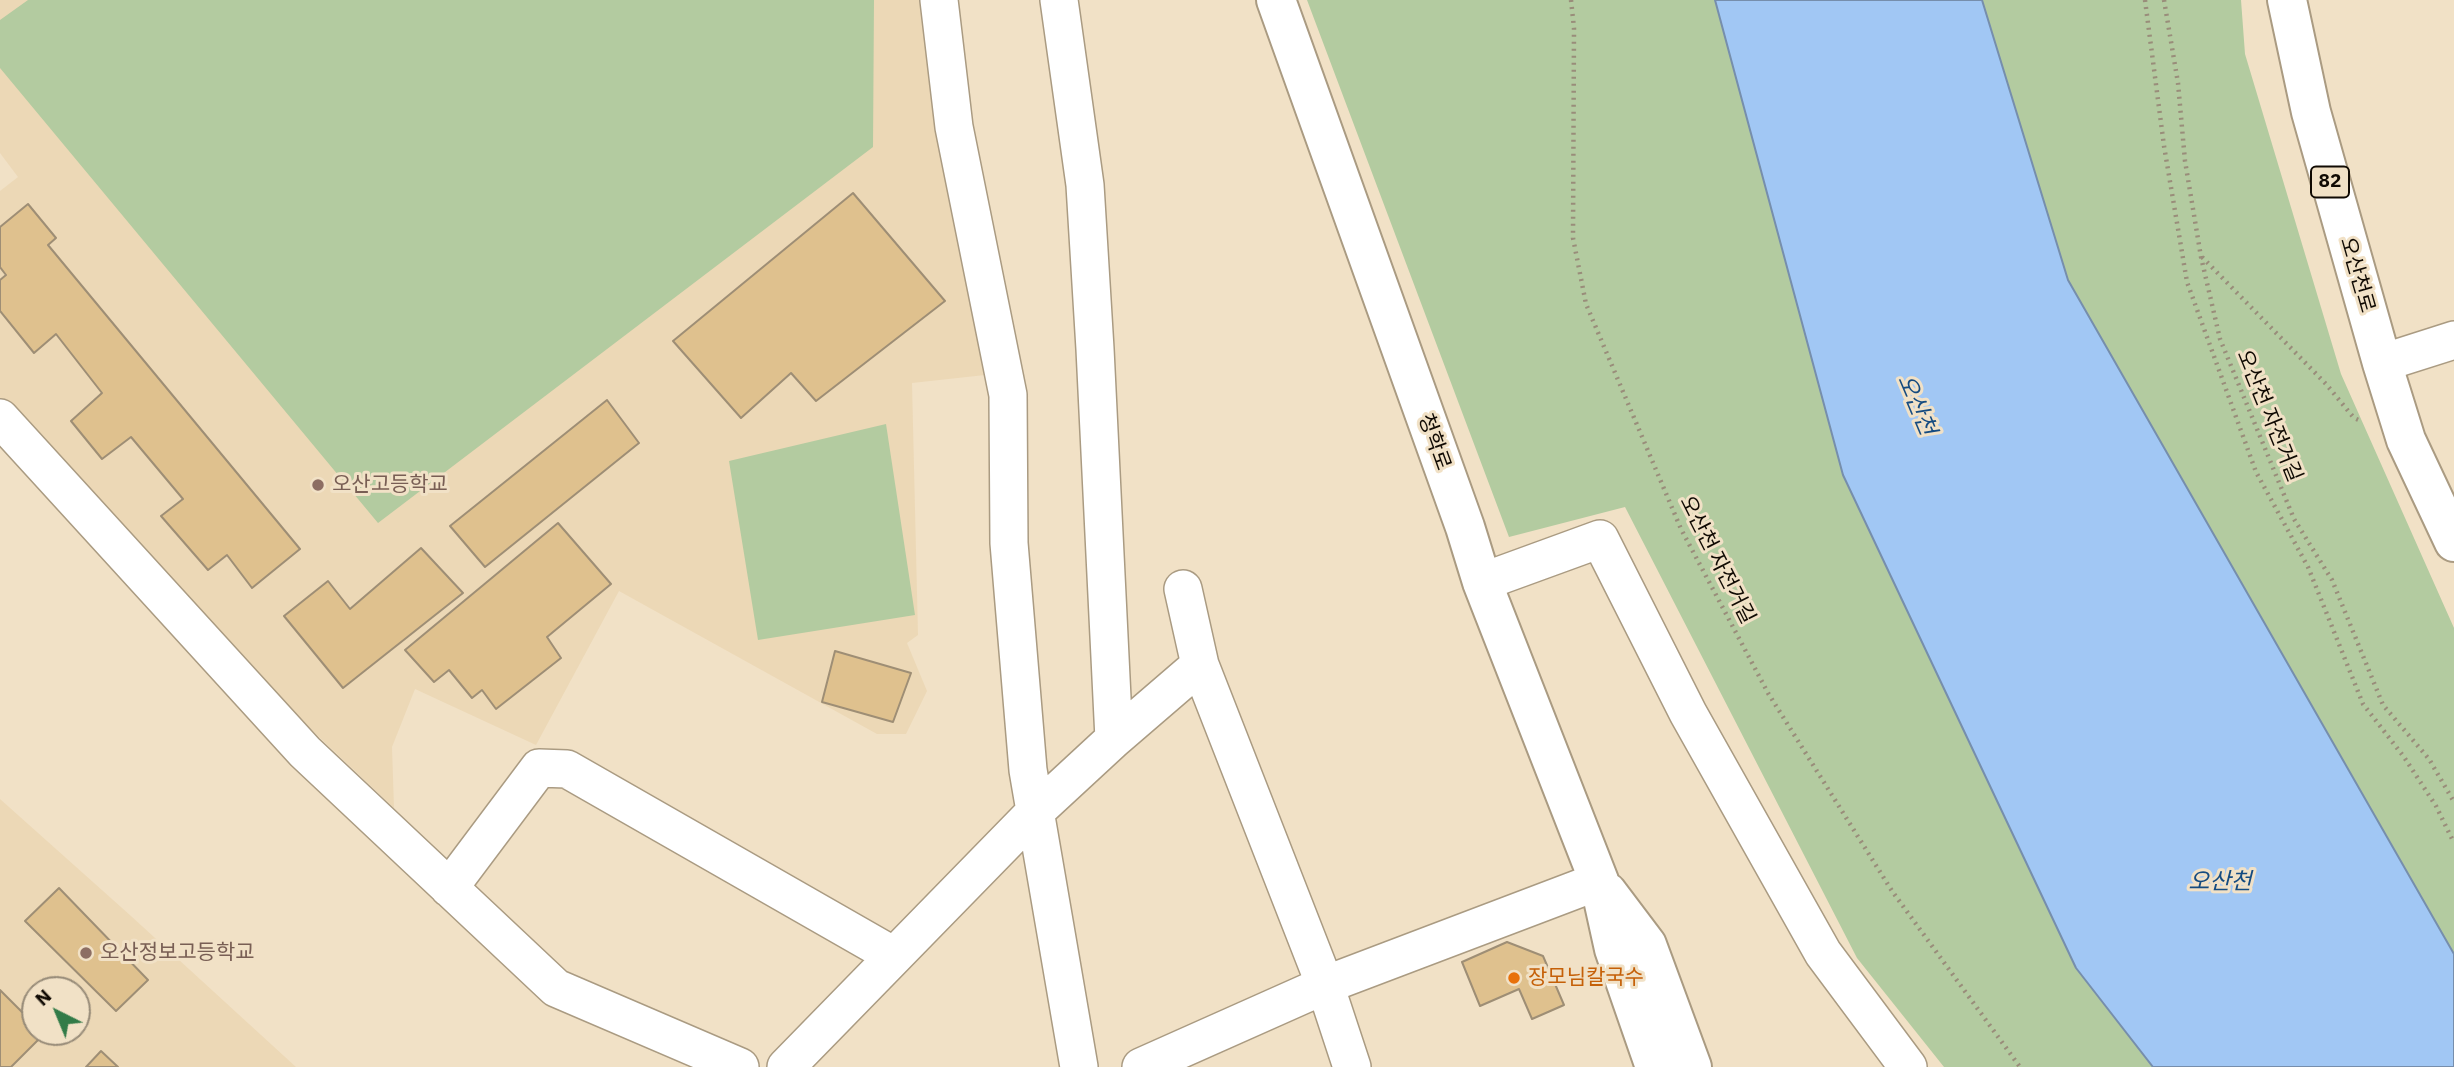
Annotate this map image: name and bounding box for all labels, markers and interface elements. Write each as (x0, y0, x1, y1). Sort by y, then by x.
road number: 82 (2311, 166, 2349, 198)
street label: 오산천로 (2334, 234, 2380, 316)
street label: 오산천 자전거길 (2231, 346, 2307, 486)
water label: 오산천 (1891, 370, 1941, 440)
street label: 청학로 (1412, 410, 1456, 474)
place label: 오산고등학교 (332, 472, 448, 498)
marker: 오산고등학교 (310, 477, 326, 493)
street label: 오산천 자전거길 (1674, 492, 1760, 628)
water label: 오산천 (2188, 868, 2252, 896)
place label: 오산정보고등학교 (100, 940, 255, 966)
marker: 오산정보고등학교 (78, 945, 94, 961)
place label: 장모님칼국수 (1528, 965, 1644, 991)
marker: 장모님칼국수 (1506, 970, 1522, 986)
north arrow (21, 976, 91, 1046)
text: N (30, 984, 56, 1011)

